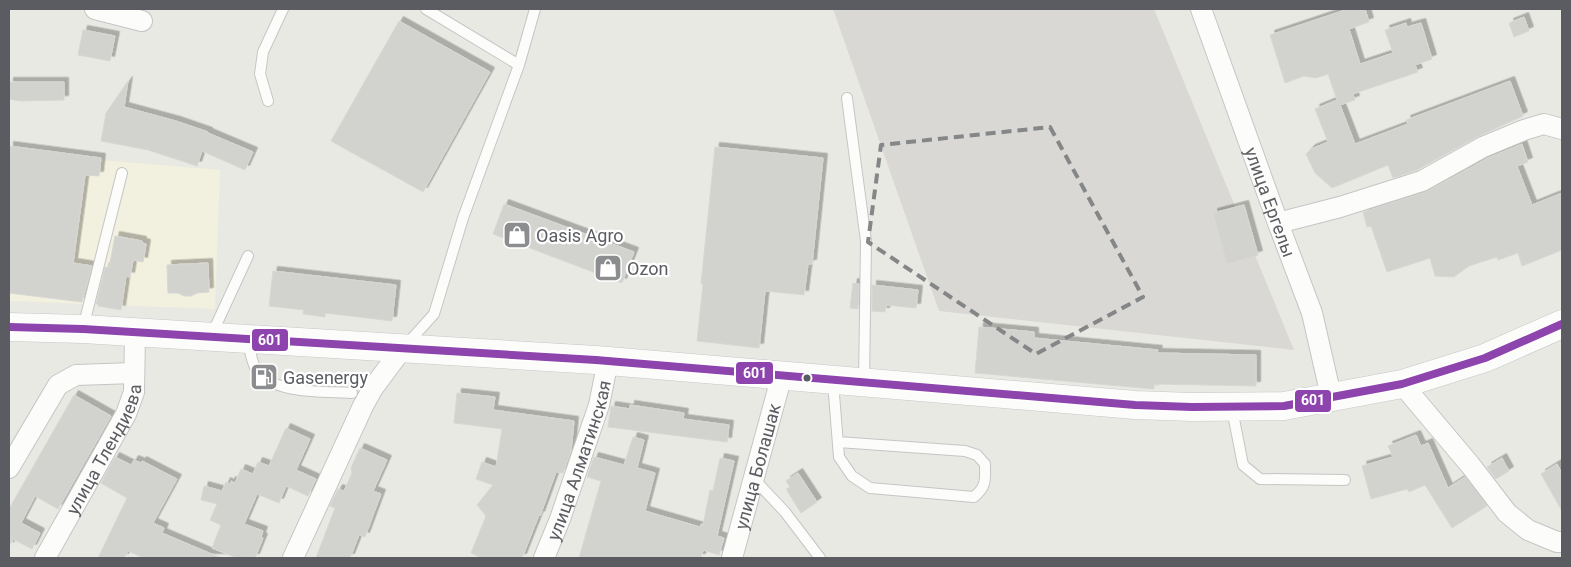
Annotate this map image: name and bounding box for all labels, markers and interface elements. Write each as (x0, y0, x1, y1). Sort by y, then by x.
street label: улица Ергелы (1241, 144, 1300, 260)
shop icon: Oasis Agro (502, 220, 532, 250)
place label: Oasis Agro (536, 225, 624, 246)
shop icon: Ozon (593, 253, 623, 283)
place label: Ozon (627, 258, 668, 279)
line badge: 601 (251, 328, 289, 352)
text: 601 (258, 332, 282, 348)
line badge: 601 (735, 361, 774, 385)
fuel station icon: Gasenergy (249, 362, 279, 392)
text: 601 (743, 365, 767, 381)
place label: Gasenergy (283, 367, 368, 388)
unlabelled marker (802, 373, 812, 383)
street label: улица Алматинская (542, 378, 614, 543)
street label: улица Тлендиева (61, 384, 145, 518)
line badge: 601 (1294, 389, 1332, 413)
text: 601 (1301, 392, 1325, 408)
street label: улица Болашак (730, 401, 784, 532)

